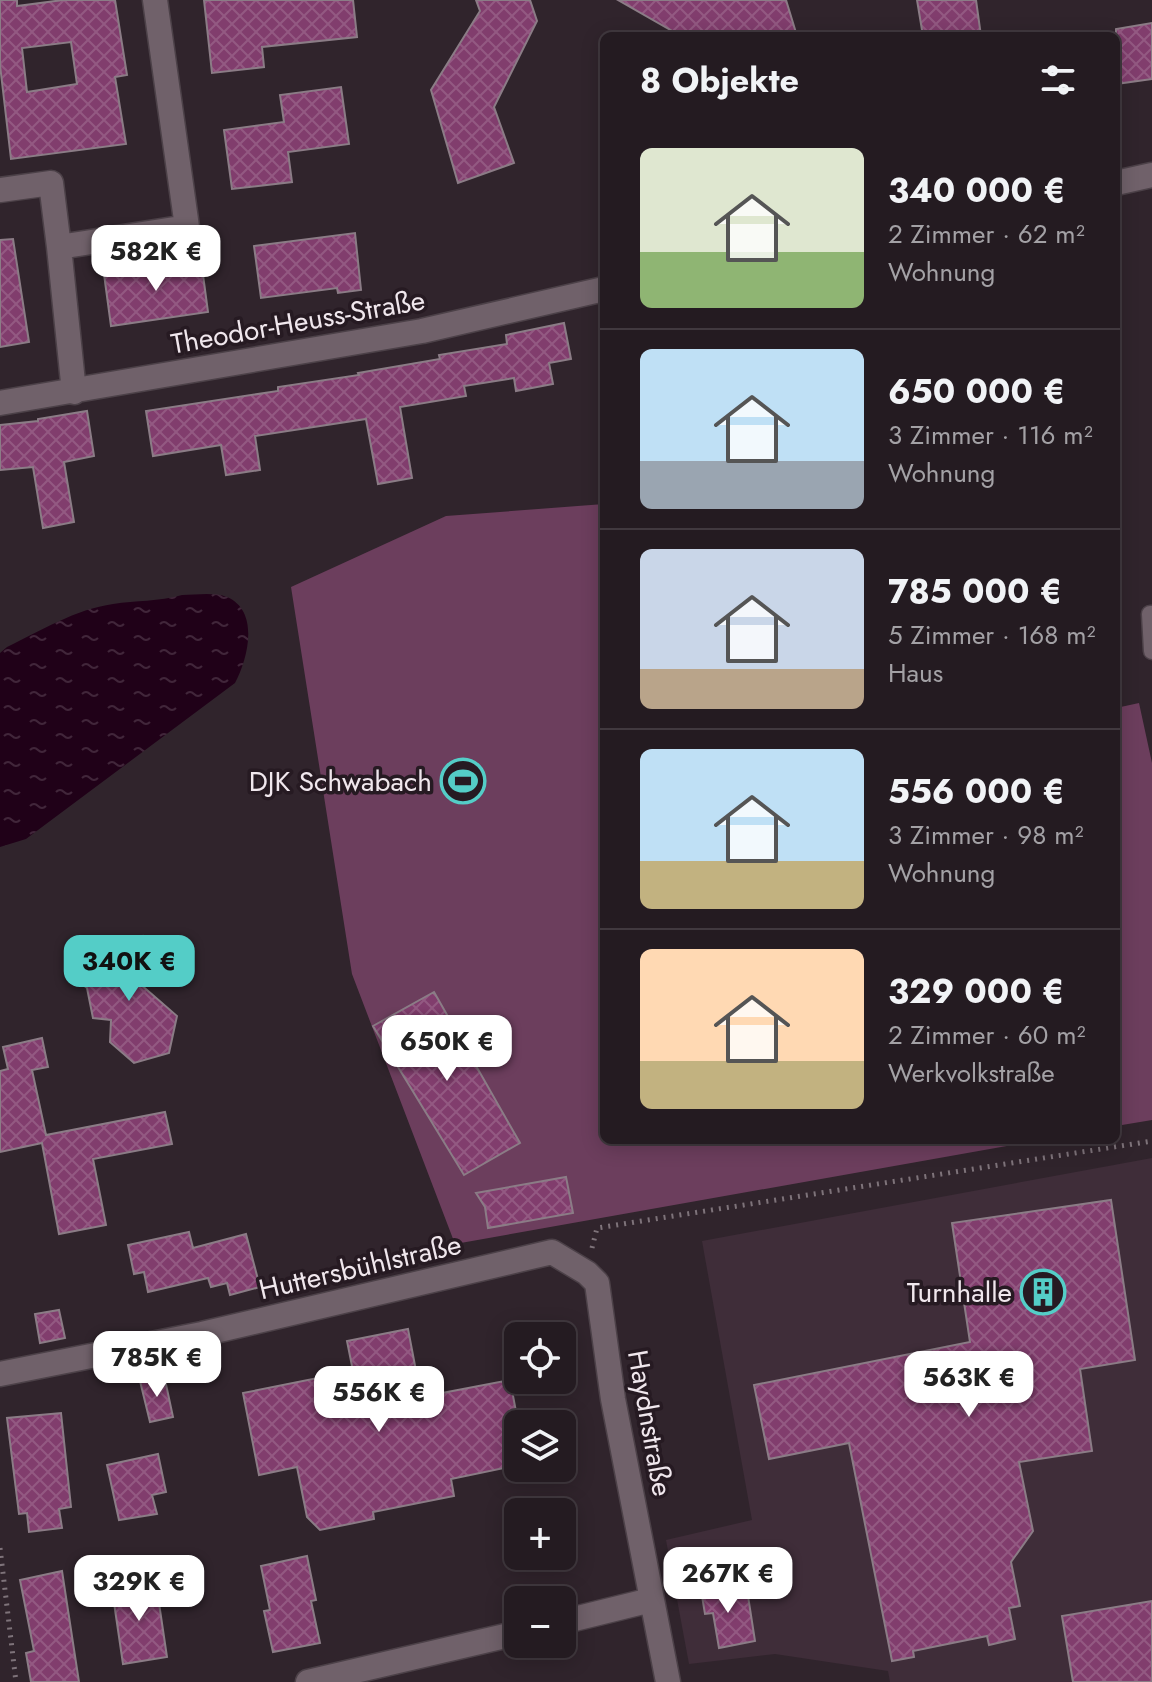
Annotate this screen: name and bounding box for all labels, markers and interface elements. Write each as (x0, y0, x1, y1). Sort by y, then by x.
text: 8 Objekte (640, 56, 799, 105)
icon: filters (1036, 58, 1080, 102)
text: 340 000 € (888, 166, 1066, 215)
icon: home (704, 180, 800, 276)
text: 2 Zimmer · 62 m² (888, 215, 1085, 253)
pin: 582K € (91, 225, 221, 293)
text: 582K € (109, 232, 203, 270)
text: Wohnung (888, 253, 995, 291)
street label: Theodor-Heuss-Straße (168, 279, 428, 365)
text: 650 000 € (888, 367, 1065, 416)
icon: home (704, 381, 800, 477)
text: 3 Zimmer · 116 m² (888, 416, 1093, 454)
text: Wohnung (888, 454, 995, 492)
text: 785 000 € (888, 567, 1062, 616)
icon: home (704, 581, 800, 677)
text: 5 Zimmer · 168 m² (888, 616, 1096, 654)
text: Haus (888, 654, 943, 692)
sports icon: DJK Schwabach (439, 757, 487, 805)
place label: DJK Schwabach (249, 761, 432, 802)
text: 556 000 € (888, 767, 1065, 816)
icon: home (704, 781, 800, 877)
text: 3 Zimmer · 98 m² (888, 816, 1083, 854)
text: Wohnung (888, 854, 995, 892)
pin: 340K € (64, 935, 194, 1003)
text: 340K € (82, 942, 176, 980)
text: 329 000 € (888, 967, 1064, 1016)
icon: home (704, 981, 800, 1077)
pin: 650K € (382, 1015, 512, 1083)
text: 2 Zimmer · 60 m² (888, 1016, 1085, 1054)
text: 650K € (400, 1022, 494, 1060)
text: Werkvolkstraße (888, 1054, 1055, 1092)
street label: Huttersbühlstraße (255, 1224, 465, 1310)
building icon: Turnhalle (1019, 1268, 1067, 1316)
place label: Turnhalle (907, 1272, 1012, 1313)
map controls (504, 1322, 576, 1658)
button: locate (504, 1322, 576, 1394)
pin: 785K € (92, 1331, 222, 1399)
text: 785K € (111, 1338, 203, 1376)
street label: Haydnstraße (617, 1347, 683, 1499)
pin: 563K € (904, 1351, 1034, 1419)
text: 563K € (922, 1358, 1016, 1396)
pin: 556K € (314, 1366, 444, 1434)
text: 556K € (332, 1373, 426, 1411)
button: layers (504, 1410, 576, 1482)
button: + (504, 1498, 576, 1570)
pin: 267K € (663, 1547, 793, 1615)
text: 267K € (681, 1554, 775, 1592)
pin: 329K € (74, 1555, 204, 1623)
text: 329K € (92, 1562, 186, 1600)
button: − (504, 1586, 576, 1658)

